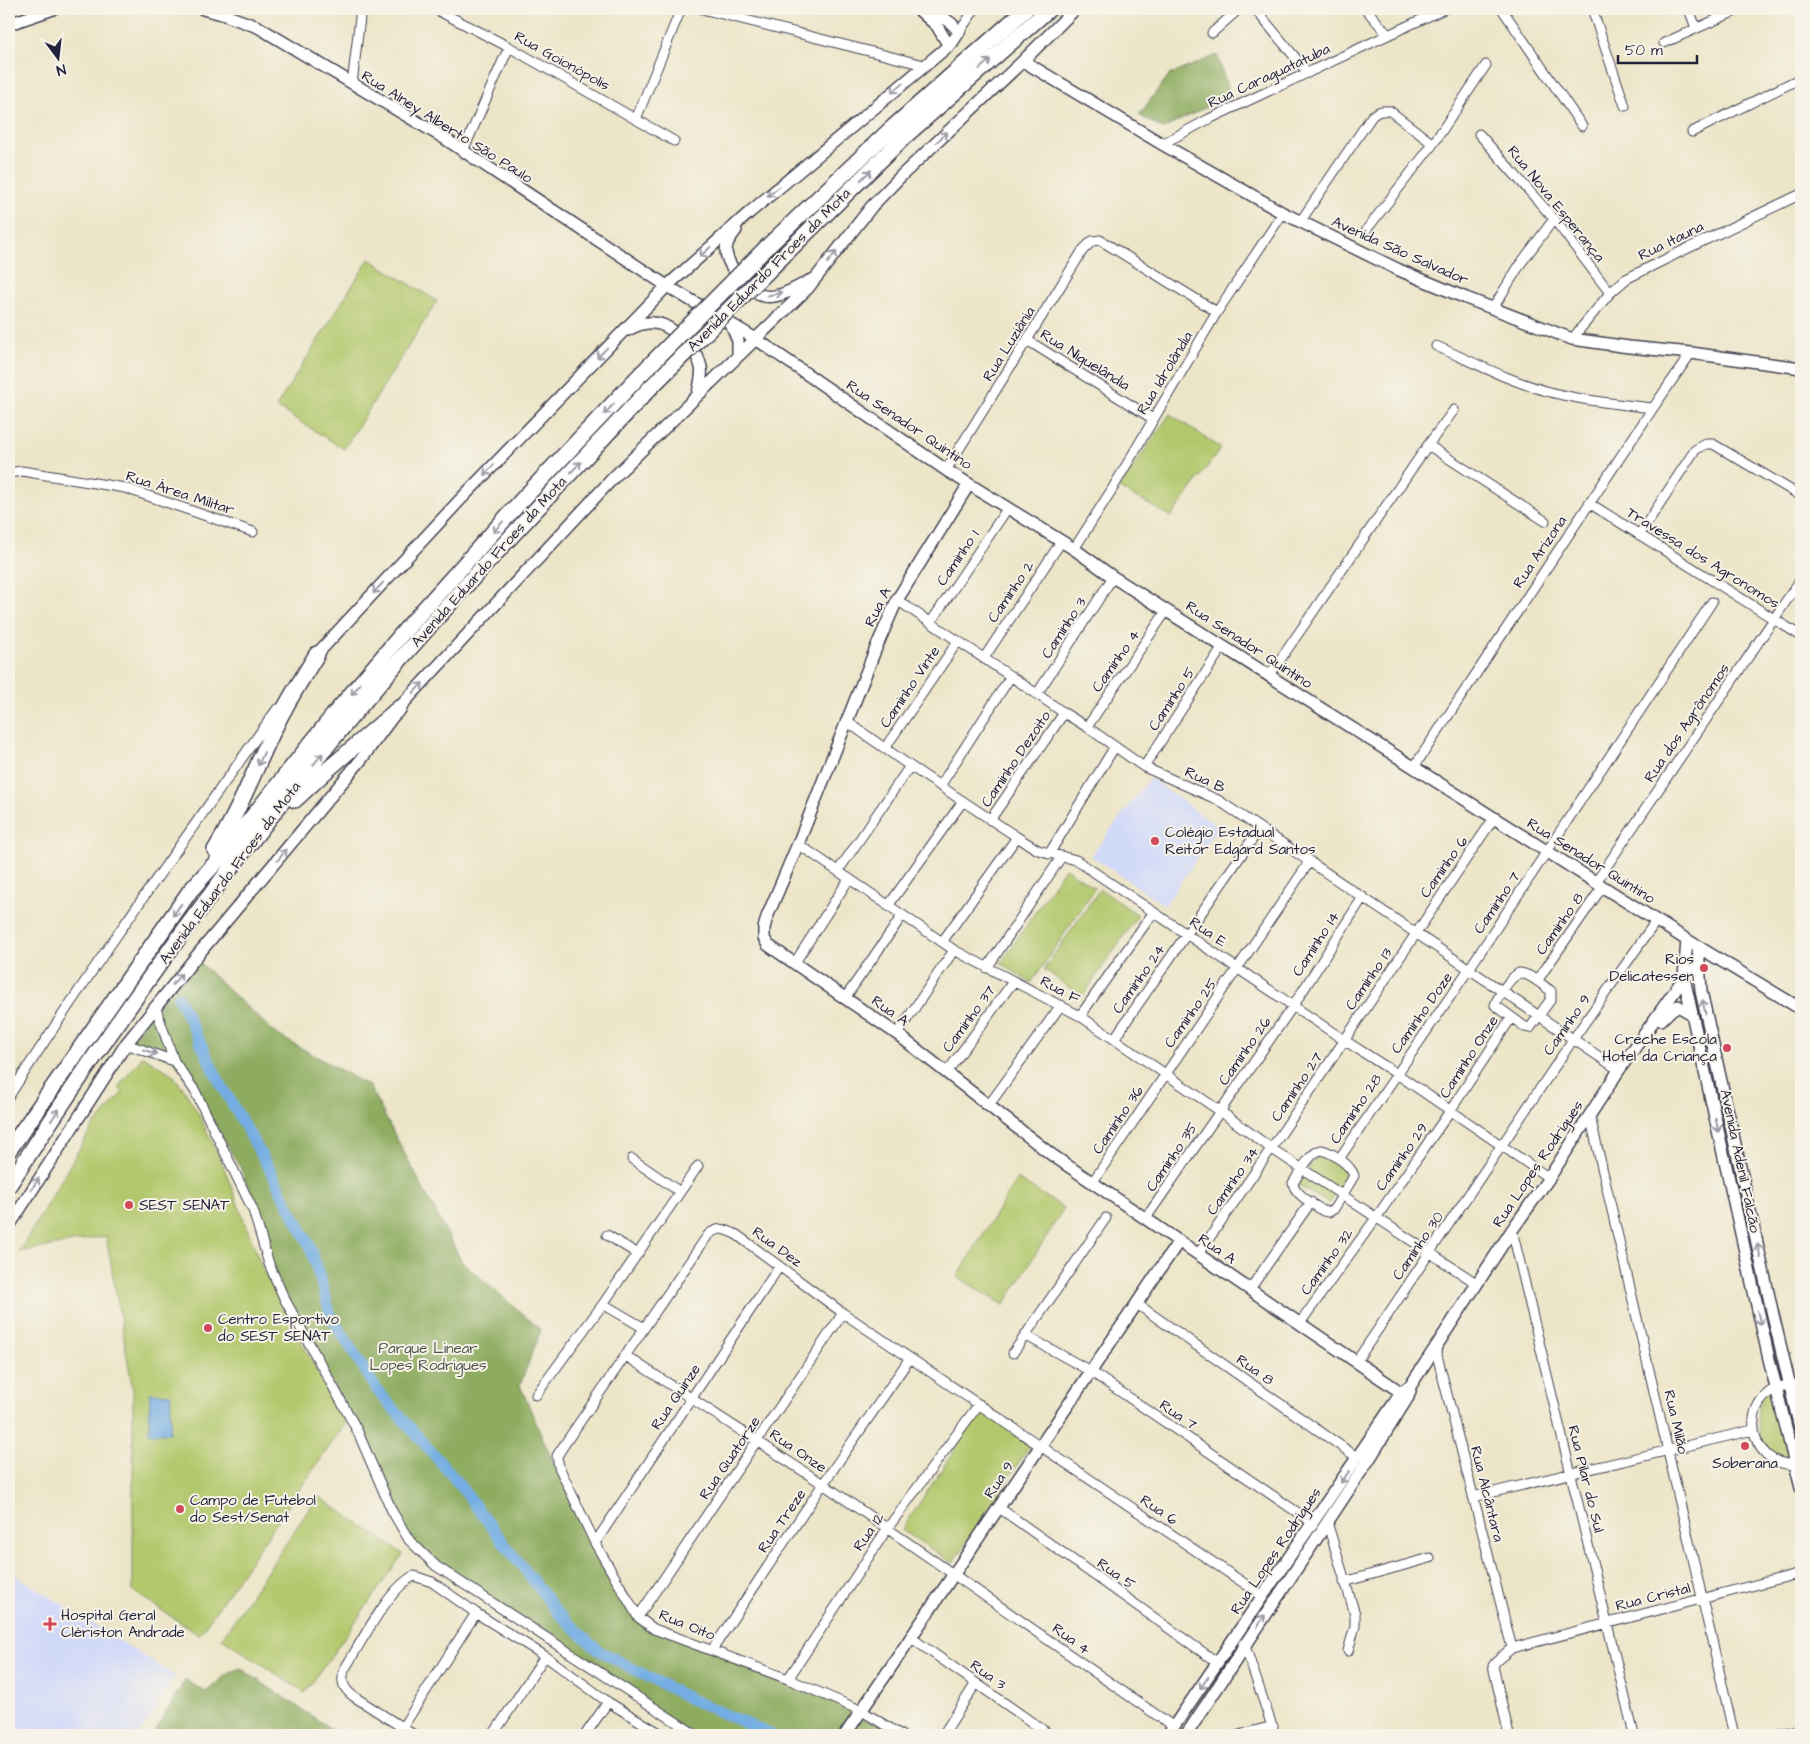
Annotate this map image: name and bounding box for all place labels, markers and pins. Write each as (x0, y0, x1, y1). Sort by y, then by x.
place label: Colégio Estadual Reitor Edgard Santos (1165, 822, 1316, 861)
marker: Colégio Estadual Reitor Edgard Santos (1149, 835, 1161, 847)
place label: Rios Delicatessen (1610, 949, 1694, 987)
marker: Rios Delicatessen (1698, 962, 1710, 974)
place label: Creche Escola Hotel da Criança (1602, 1029, 1717, 1067)
marker: Creche Escola Hotel da Criança (1721, 1042, 1733, 1054)
place label: SEST SENAT (139, 1195, 230, 1216)
marker: SEST SENAT (123, 1199, 135, 1211)
place label: Centro Esportivo do SEST SENAT (218, 1309, 340, 1347)
marker: Centro Esportivo do SEST SENAT (202, 1322, 214, 1334)
marker: Soberana (1739, 1440, 1751, 1452)
place label: Soberana (1712, 1453, 1778, 1474)
place label: Campo de Futebol do Sest/Senat (190, 1490, 316, 1528)
marker: Campo de Futebol do Sest/Senat (174, 1503, 186, 1515)
place label: Hospital Geral Clériston Andrade (61, 1605, 185, 1643)
marker: Hospital Geral Clériston Andrade (43, 1617, 57, 1631)

